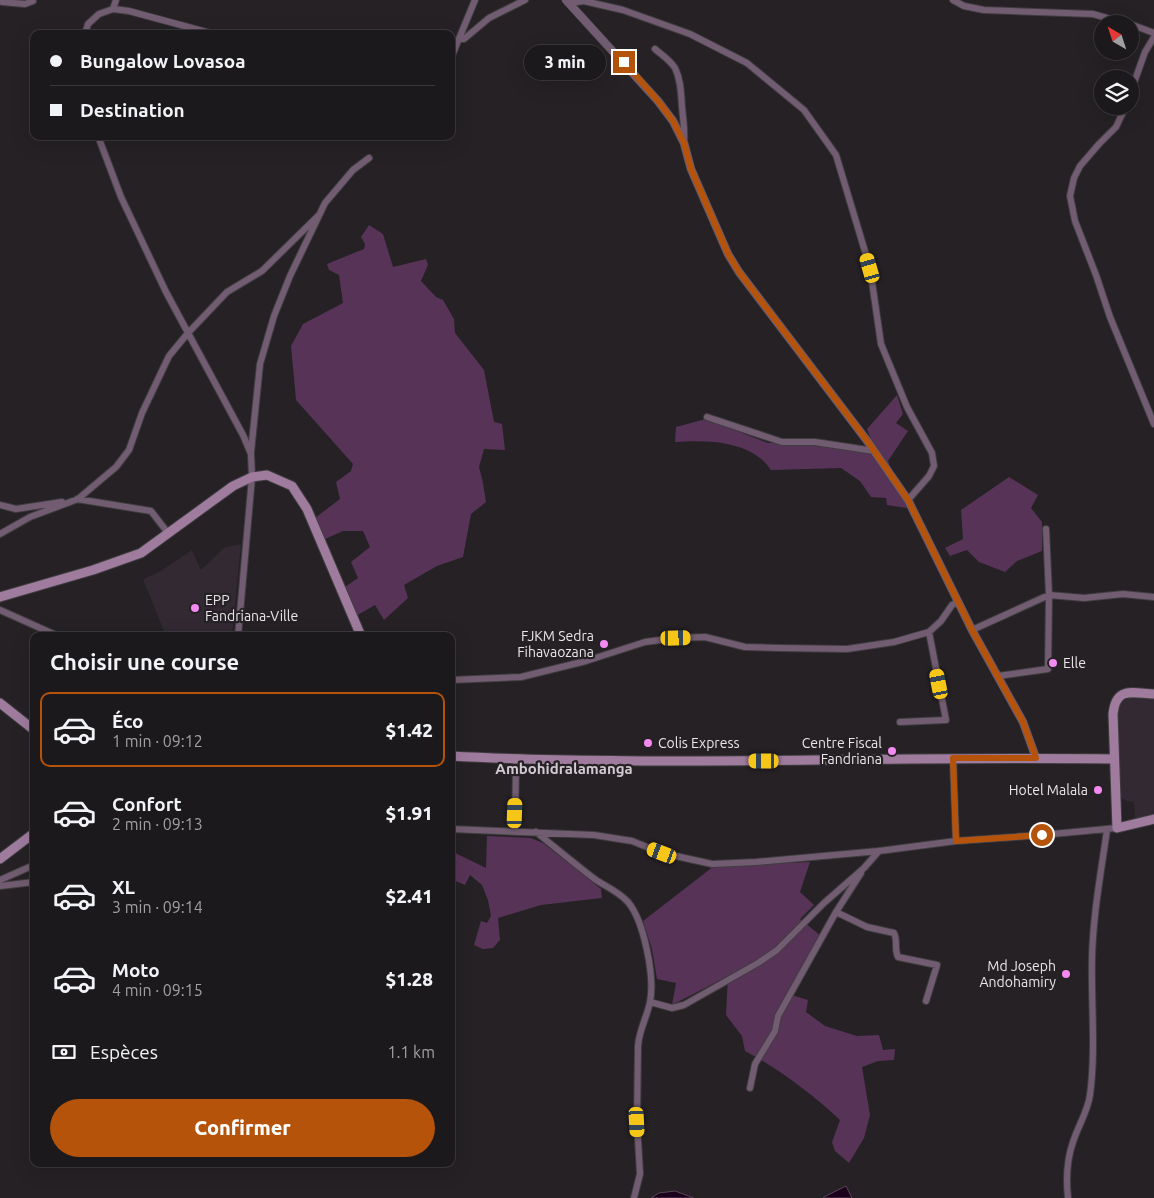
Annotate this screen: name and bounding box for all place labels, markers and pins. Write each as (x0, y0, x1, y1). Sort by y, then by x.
place label: EPP Fandriana-Ville (205, 592, 298, 624)
marker: EPP Fandriana-Ville (189, 602, 201, 614)
place label: FJKM Sedra Fihavaozana (517, 628, 594, 660)
marker: FJKM Sedra Fihavaozana (598, 638, 610, 650)
place label: Elle (1063, 655, 1086, 671)
marker: Elle (1047, 657, 1059, 669)
place label: Colis Express (658, 735, 740, 751)
place label: Centre Fiscal Fandriana (802, 735, 882, 767)
marker: Colis Express (642, 737, 654, 749)
marker: Centre Fiscal Fandriana (886, 745, 898, 757)
place label: Hotel Malala (1009, 782, 1088, 798)
marker: Hotel Malala (1092, 784, 1104, 796)
place label: Md Joseph Andohamiry (979, 958, 1056, 990)
marker: Md Joseph Andohamiry (1060, 968, 1072, 980)

